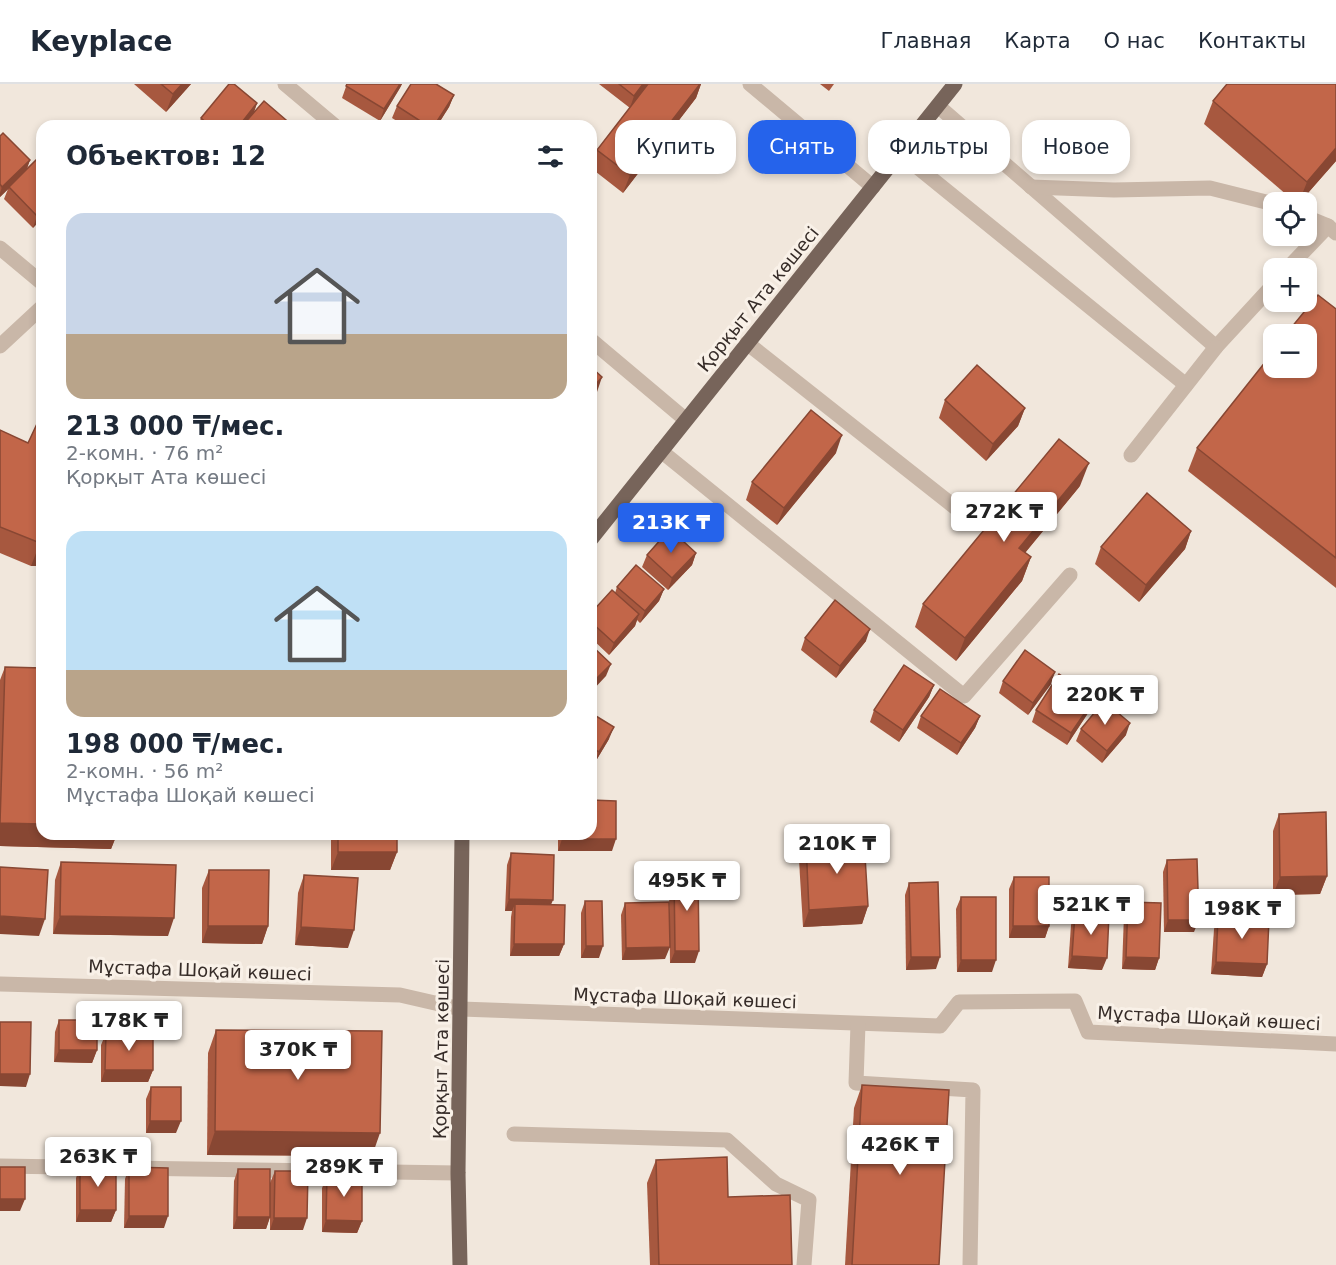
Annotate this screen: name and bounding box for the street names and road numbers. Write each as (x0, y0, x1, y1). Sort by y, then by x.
street label: Қорқыт Ата көшесі (693, 222, 823, 376)
street label: Мұстафа Шоқай көшесі (88, 956, 312, 984)
street label: Қорқыт Ата көшесі (429, 959, 453, 1139)
street label: Мұстафа Шоқай көшесі (573, 984, 797, 1012)
street label: Мұстафа Шоқай көшесі (1097, 1002, 1321, 1034)

